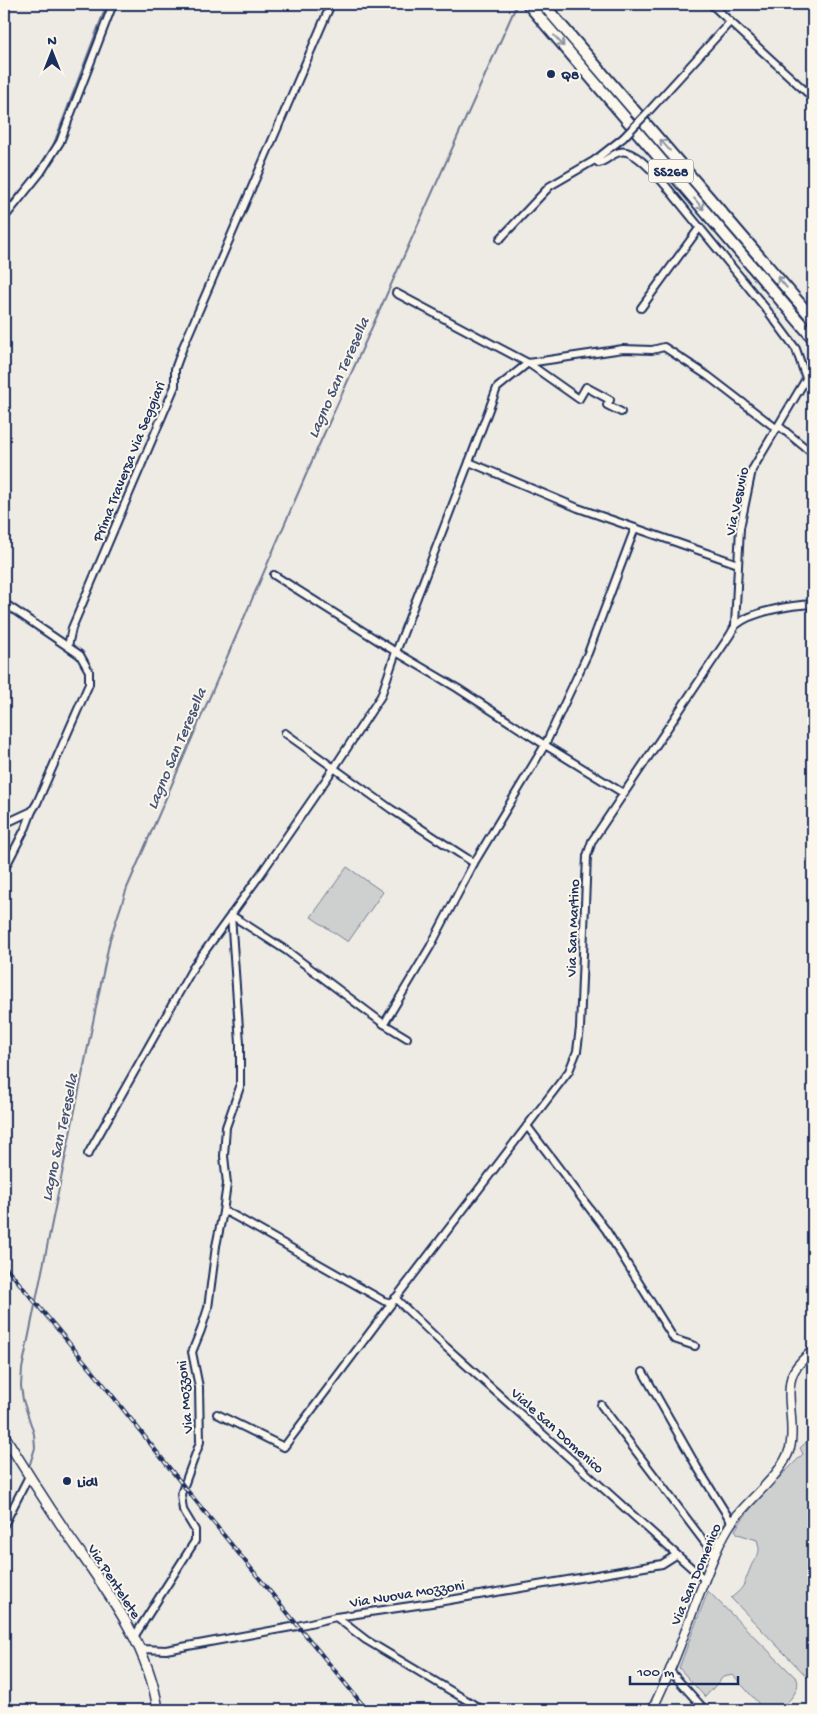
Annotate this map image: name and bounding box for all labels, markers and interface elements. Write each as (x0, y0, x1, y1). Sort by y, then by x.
north arrow (28, 28, 78, 78)
text: N (47, 33, 57, 50)
one-way arrow (554, 34, 565, 47)
place label: Q8 (561, 67, 579, 85)
marker: Q8 (545, 68, 557, 80)
one-way arrow (659, 139, 670, 152)
road number: SS268 (648, 160, 694, 182)
one-way arrow (694, 197, 705, 210)
one-way arrow (776, 276, 787, 289)
water label: Lagno San Teresella (305, 314, 376, 442)
street label: Prima Traversa Via Seggiari (89, 379, 170, 545)
street label: Via Vesuvio (722, 465, 754, 538)
water label: Lagno San Teresella (144, 685, 213, 813)
street label: Via San Martino (563, 879, 585, 978)
water label: Lagno San Teresella (39, 1071, 84, 1203)
street label: Via Mozzoni (174, 1360, 198, 1435)
street label: Viale San Domenico (505, 1384, 607, 1478)
place label: Lidl (77, 1474, 99, 1492)
marker: Lidl (61, 1475, 73, 1487)
street label: Via San Domenico (667, 1521, 726, 1629)
street label: Via Pentelete (82, 1541, 144, 1623)
street label: Via Nuova Mozzoni (348, 1577, 466, 1613)
scale bar (630, 1654, 737, 1686)
text: 100 m (636, 1664, 675, 1682)

